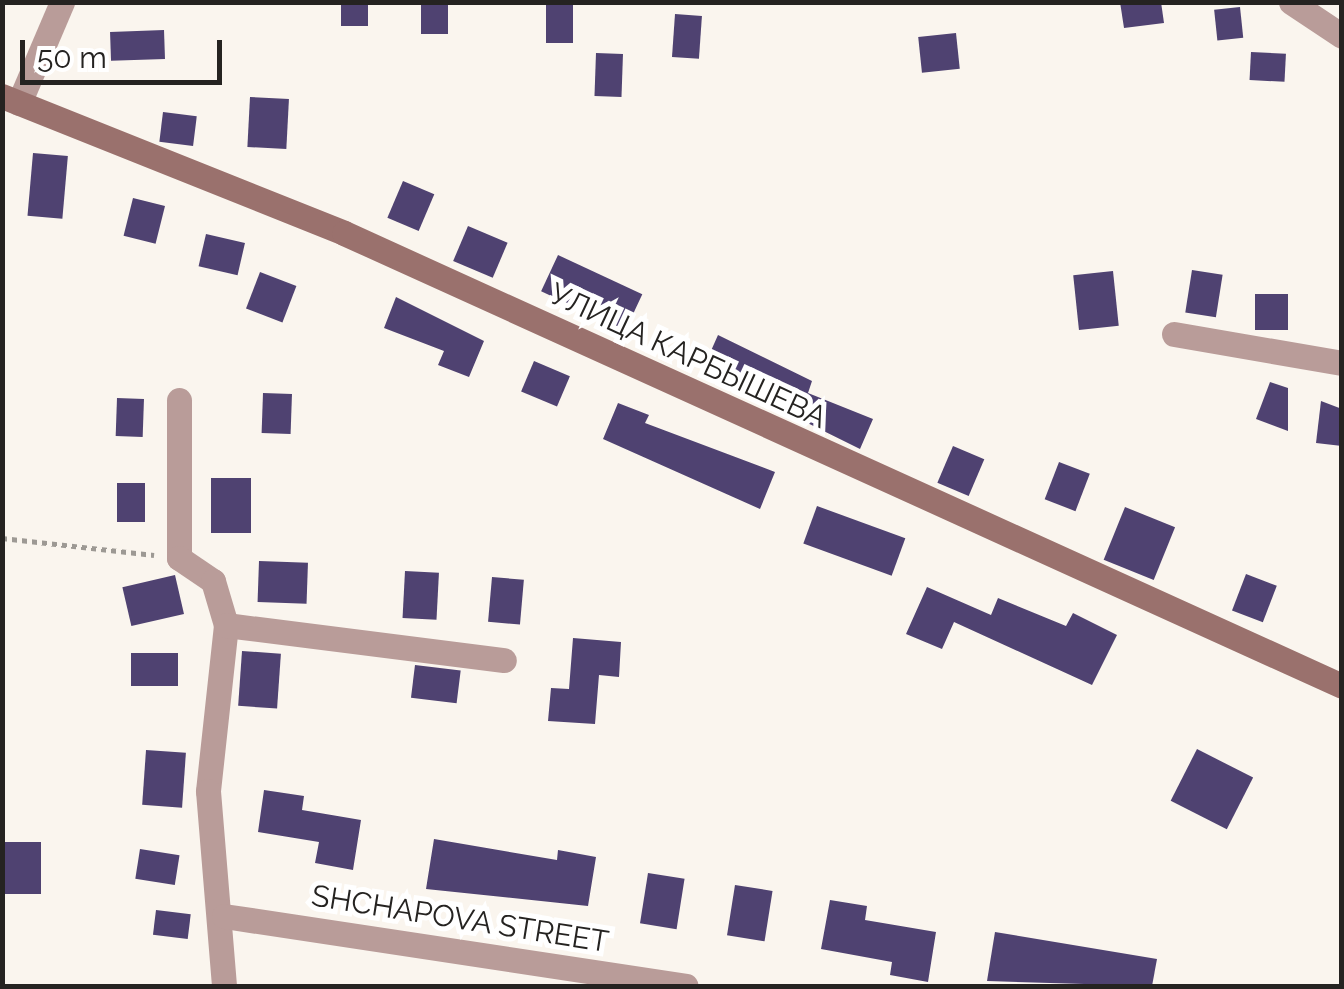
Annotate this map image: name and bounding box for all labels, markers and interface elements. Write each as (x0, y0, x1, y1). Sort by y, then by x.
scale bar (25, 20, 228, 82)
text: 50 m (37, 40, 107, 75)
street label: УЛИЦА КАРБЫШЕВА (543, 276, 833, 436)
street label: SHCHAPOVA STREET (308, 878, 612, 960)

